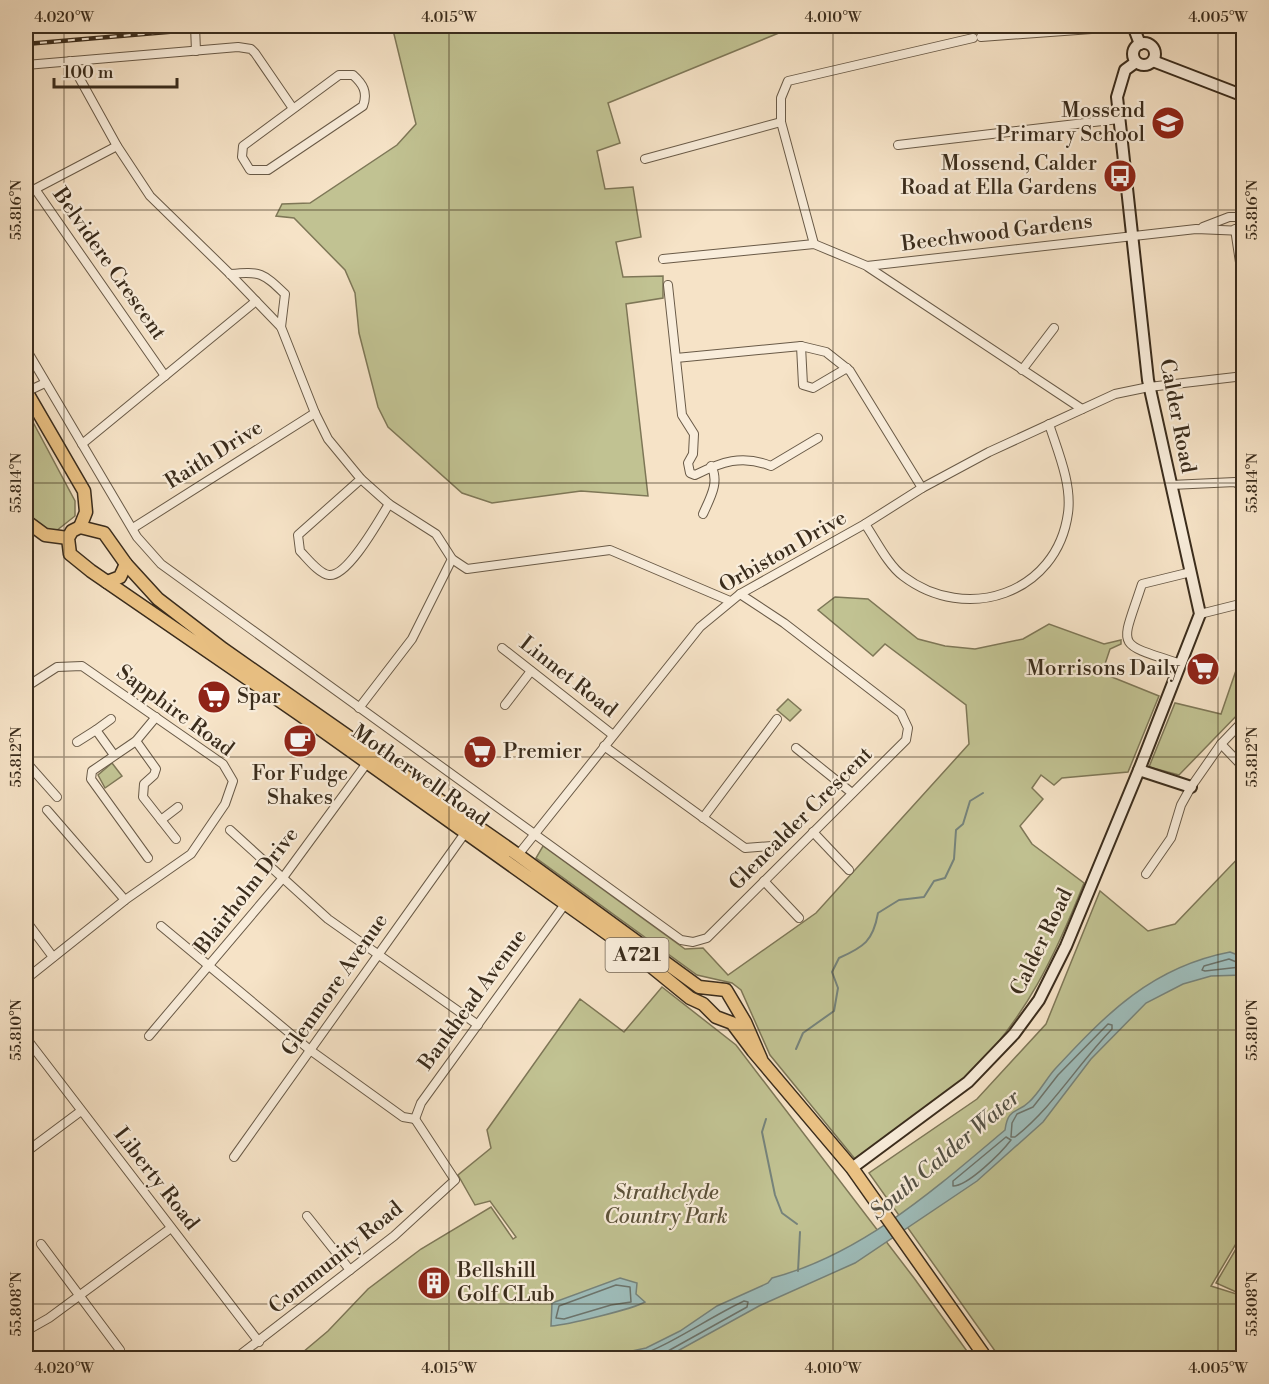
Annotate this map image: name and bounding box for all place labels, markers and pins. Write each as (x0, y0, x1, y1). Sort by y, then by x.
place label: Mossend Primary School (996, 98, 1145, 148)
school or university icon: Mossend Primary School (1150, 105, 1186, 141)
place label: Mossend, Calder Road at Ella Gardens (900, 151, 1097, 201)
bus stop icon: Mossend, Calder Road at Ella Gardens (1102, 158, 1138, 194)
supermarket icon: Morrisons Daily (1185, 651, 1221, 687)
place label: Morrisons Daily (1026, 656, 1181, 682)
supermarket icon: Spar (196, 679, 232, 715)
place label: Spar (237, 684, 281, 710)
cafe icon: For Fudge Shakes (282, 723, 318, 759)
supermarket icon: Premier (462, 734, 498, 770)
place label: Premier (503, 739, 582, 765)
place label: For Fudge Shakes (252, 761, 348, 811)
place label: Bellshill Golf CLub (456, 1258, 555, 1308)
building icon: Bellshill Golf CLub (416, 1265, 452, 1301)

